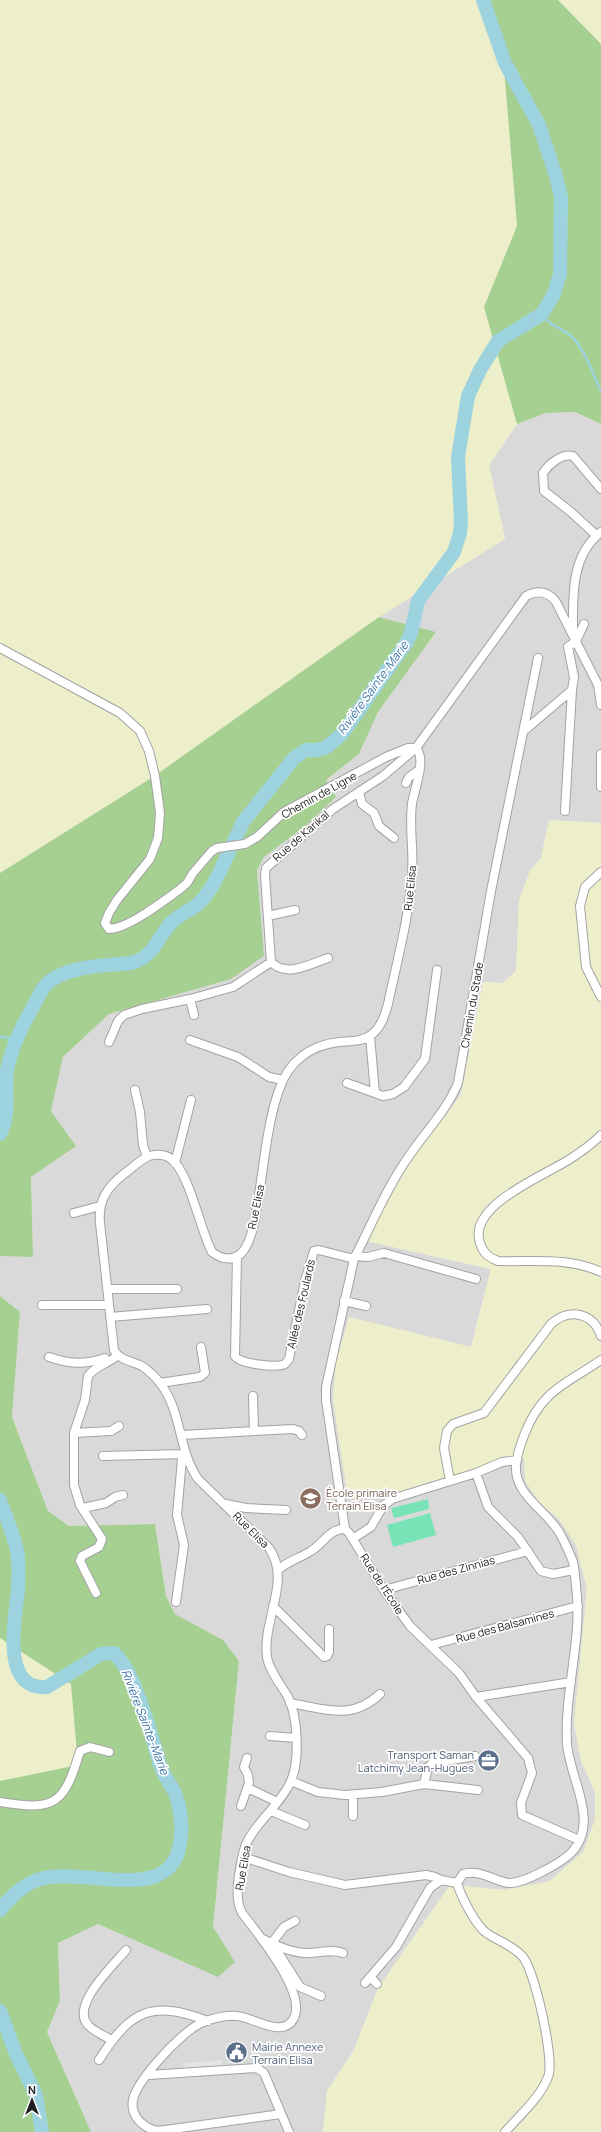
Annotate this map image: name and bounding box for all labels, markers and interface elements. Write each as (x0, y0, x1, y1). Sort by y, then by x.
water label: Rivière Sainte-Marie (333, 637, 413, 738)
street label: Chemin de Ligne (278, 767, 360, 822)
street label: Rue de Karikal (269, 807, 332, 864)
street label: Rue Elisa (400, 865, 419, 911)
street label: Chemin du Stade (457, 960, 487, 1049)
street label: Rue Elisa (243, 1183, 268, 1231)
street label: Allée des Foulards (283, 1257, 318, 1350)
place label: École primaire Terrain Elisa (326, 1485, 398, 1513)
school or university icon: École primaire Terrain Elisa (298, 1486, 324, 1512)
street label: Rue Elisa (230, 1508, 273, 1551)
street label: Rue de l'École (357, 1550, 408, 1617)
street label: Rue des Zinnias (415, 1552, 497, 1587)
street label: Rue des Balsamines (454, 1605, 556, 1646)
water label: Rivière Sainte-Marie (118, 1667, 174, 1778)
place label: Transport Saman Latchimy Jean-Hugues (358, 1747, 474, 1775)
office icon: Transport Saman Latchimy Jean-Hugues (476, 1748, 502, 1774)
street label: Rue Elisa (231, 1844, 254, 1892)
place label: Mairie Annexe Terrain Elisa (252, 2039, 324, 2067)
public building icon: Mairie Annexe Terrain Elisa (224, 2040, 250, 2066)
north arrow (12, 2080, 52, 2120)
text: N (28, 2082, 36, 2097)

